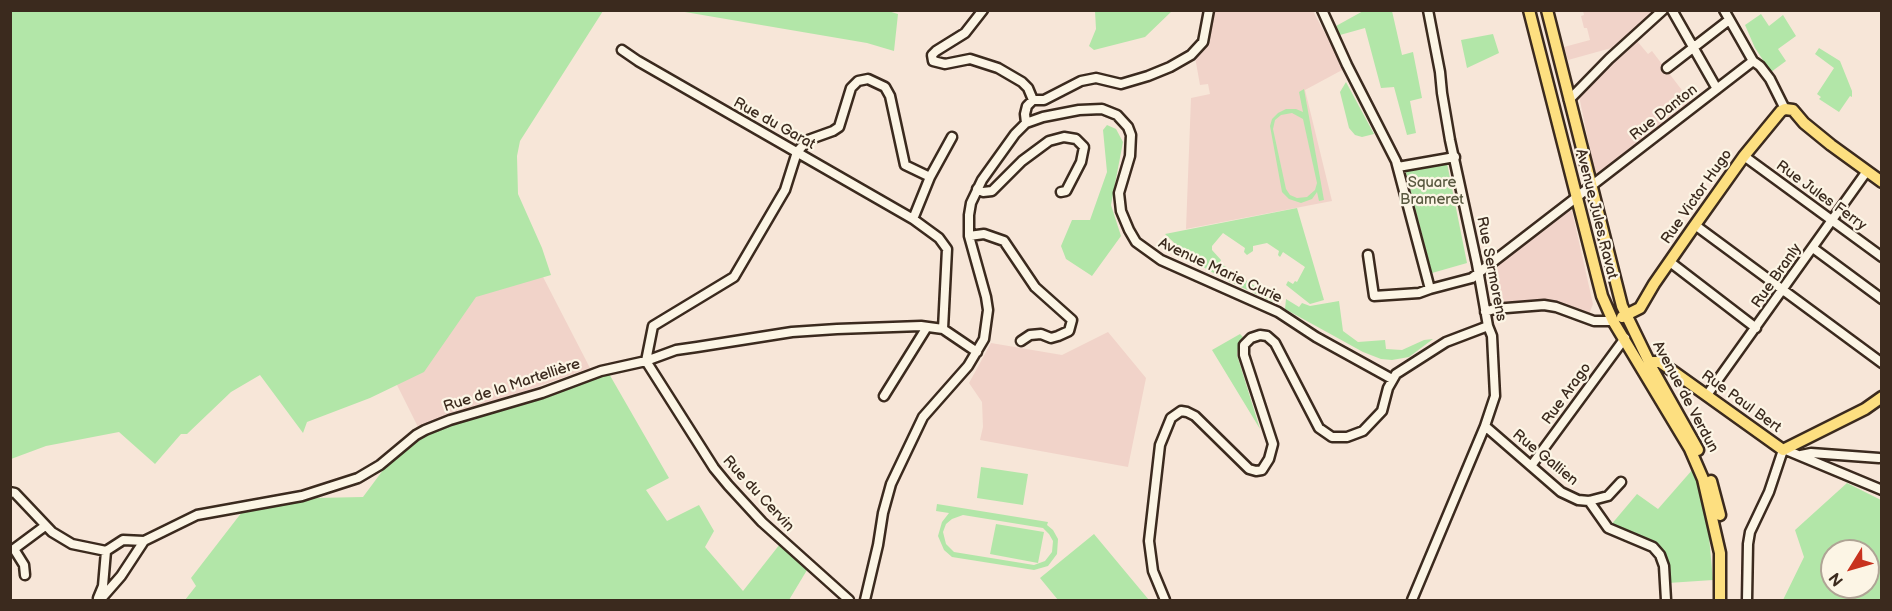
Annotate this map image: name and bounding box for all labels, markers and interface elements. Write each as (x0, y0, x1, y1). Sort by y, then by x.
street label: Rue Danton (1627, 81, 1701, 145)
street label: Rue du Garat (730, 94, 818, 154)
street label: Rue Victor Hugo (1658, 146, 1736, 248)
street label: Avenue Jules Ravat (1571, 147, 1621, 281)
street label: Rue Jules Ferry (1772, 157, 1870, 235)
park label: Square Brameret (1400, 174, 1464, 209)
street label: Rue Sermorens (1472, 215, 1510, 323)
street label: Avenue Marie Curie (1155, 234, 1285, 308)
street label: Rue Branly (1748, 240, 1806, 312)
street label: Avenue de Verdun (1648, 338, 1722, 456)
street label: Rue de la Martellière (441, 355, 583, 417)
street label: Rue Arago (1539, 360, 1595, 428)
street label: Rue Paul Bert (1698, 367, 1784, 437)
street label: Rue Gallien (1509, 426, 1581, 490)
street label: Rue du Cervin (718, 452, 798, 536)
north arrow (1820, 539, 1880, 599)
text: N (1826, 568, 1848, 589)

